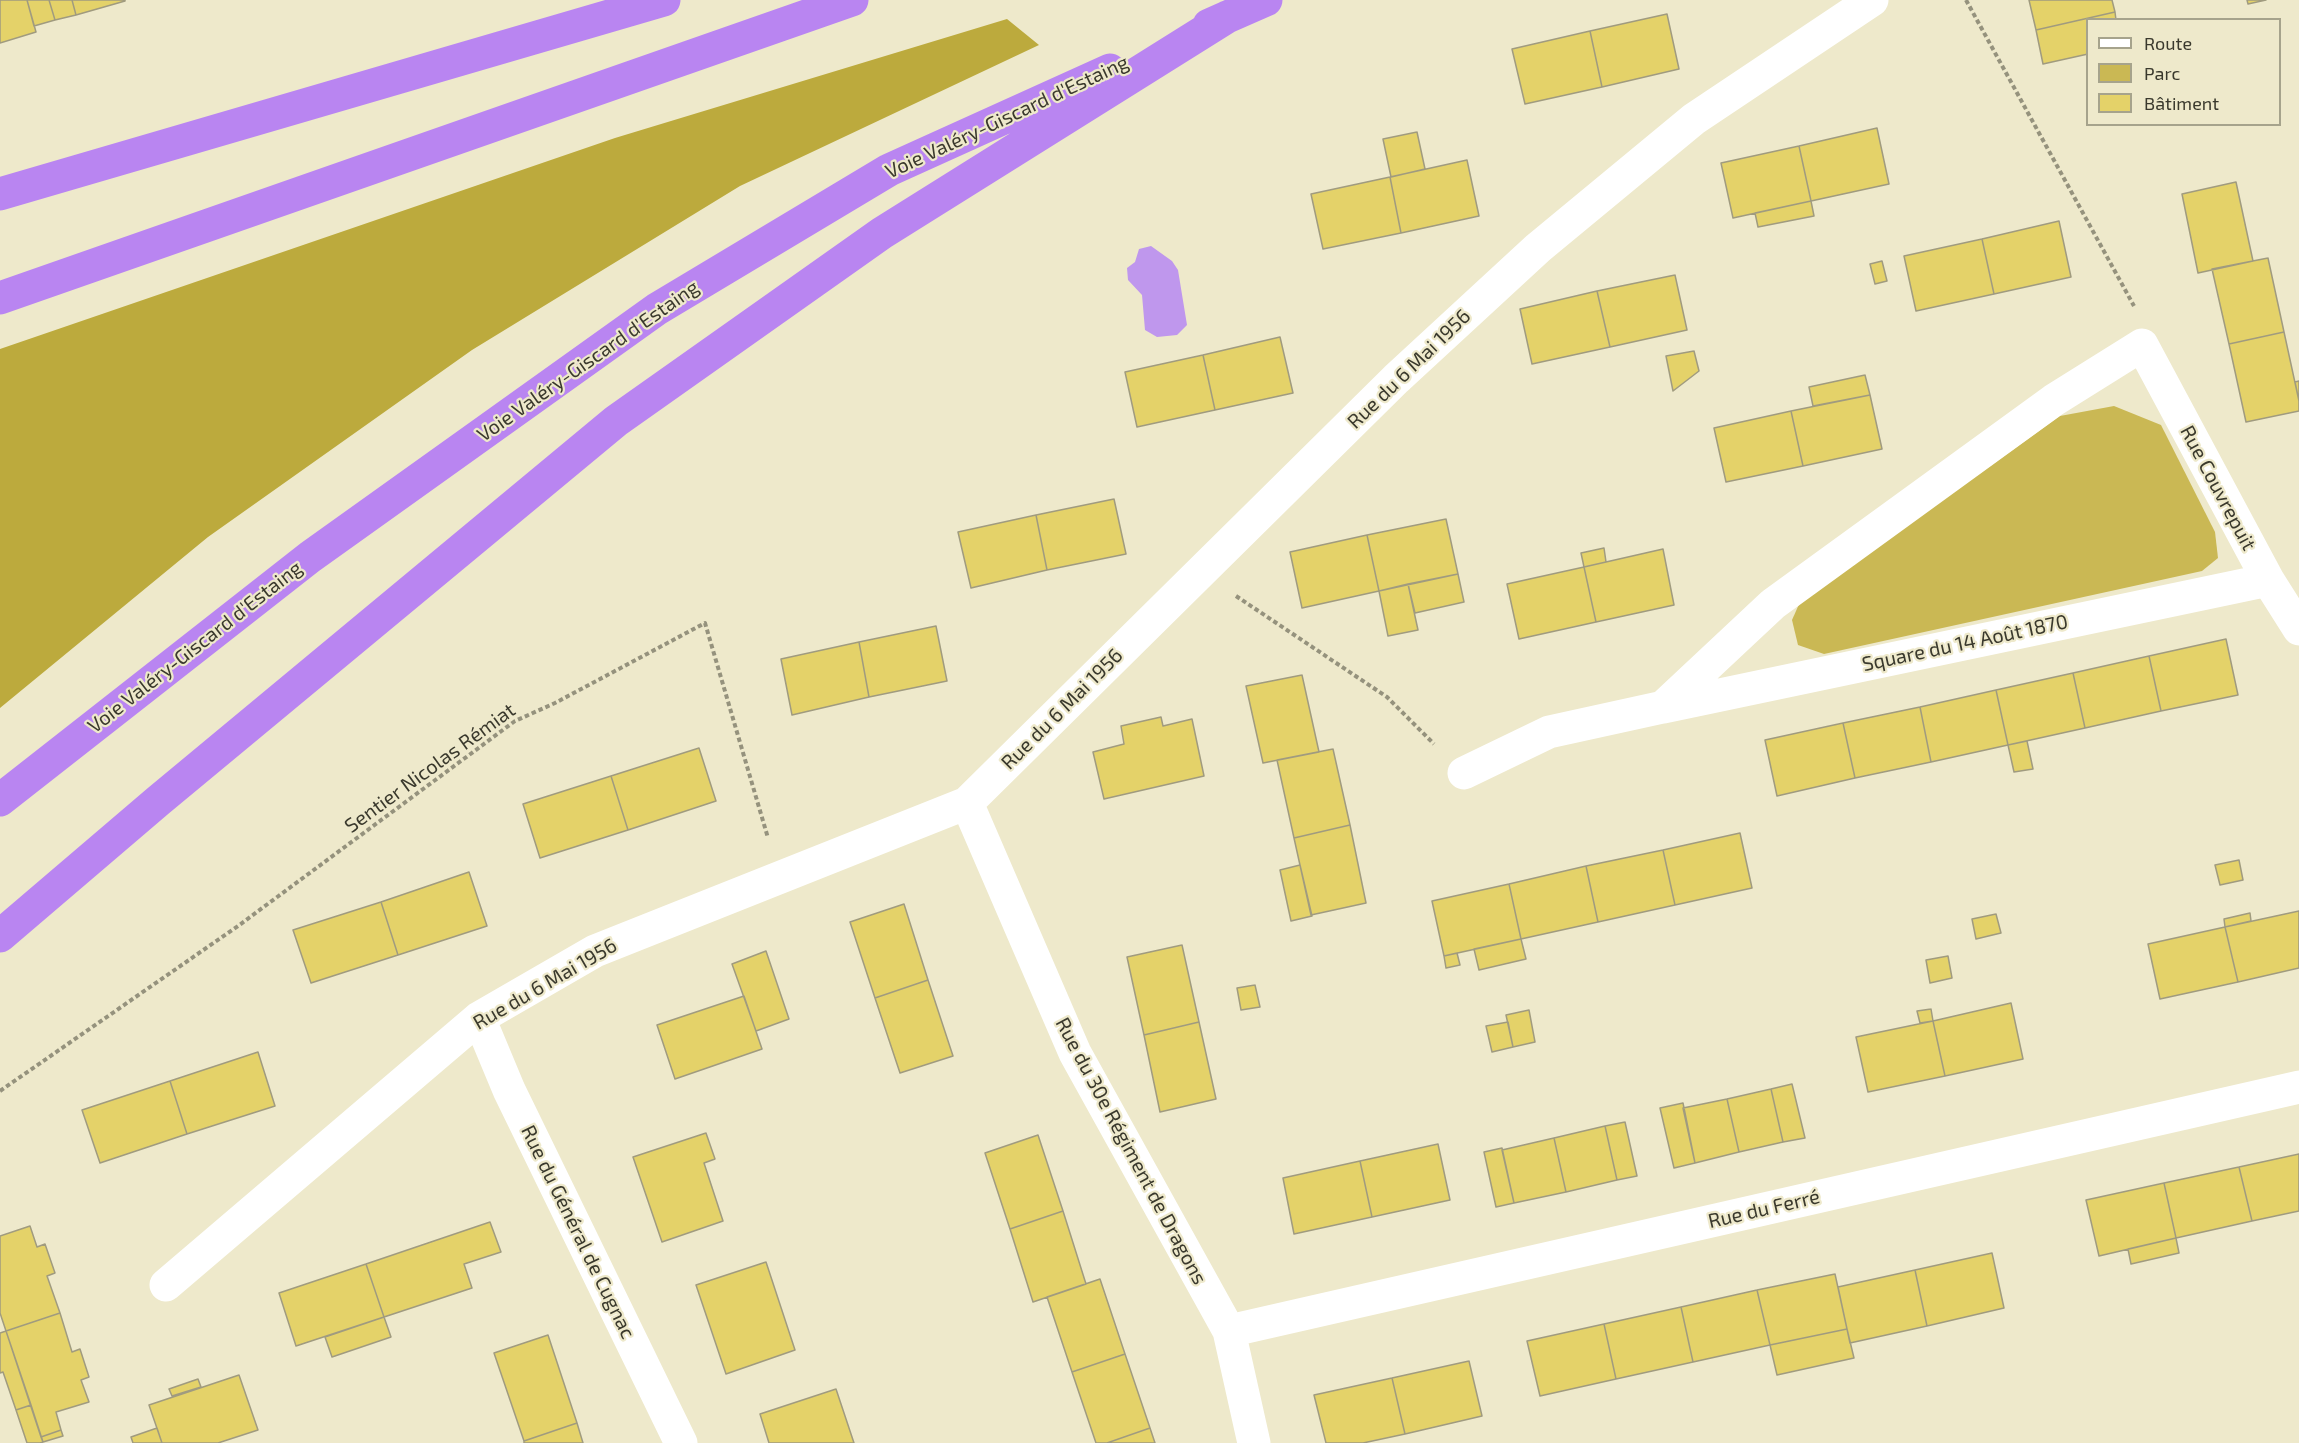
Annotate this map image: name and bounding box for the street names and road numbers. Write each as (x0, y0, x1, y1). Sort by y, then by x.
street label: Voie Valéry-Giscard d'Estaing (882, 50, 1132, 184)
street label: Voie Valéry-Giscard d'Estaing (472, 275, 704, 447)
street label: Rue du 6 Mai 1956 (1343, 304, 1475, 434)
street label: Rue Couvrepuit (2175, 422, 2261, 554)
street label: Voie Valéry-Giscard d'Estaing (83, 556, 307, 738)
street label: Square du 14 Août 1870 (1860, 609, 2070, 677)
street label: Rue du 6 Mai 1956 (996, 643, 1128, 775)
street label: Sentier Nicolas Rémiat (340, 698, 520, 838)
street label: Rue du 6 Mai 1956 (469, 933, 621, 1035)
street label: Rue du 30e Régiment de Dragons (1050, 1013, 1212, 1289)
street label: Rue du Général de Cugnac (516, 1121, 640, 1343)
street label: Rue du Ferré (1706, 1184, 1822, 1234)

